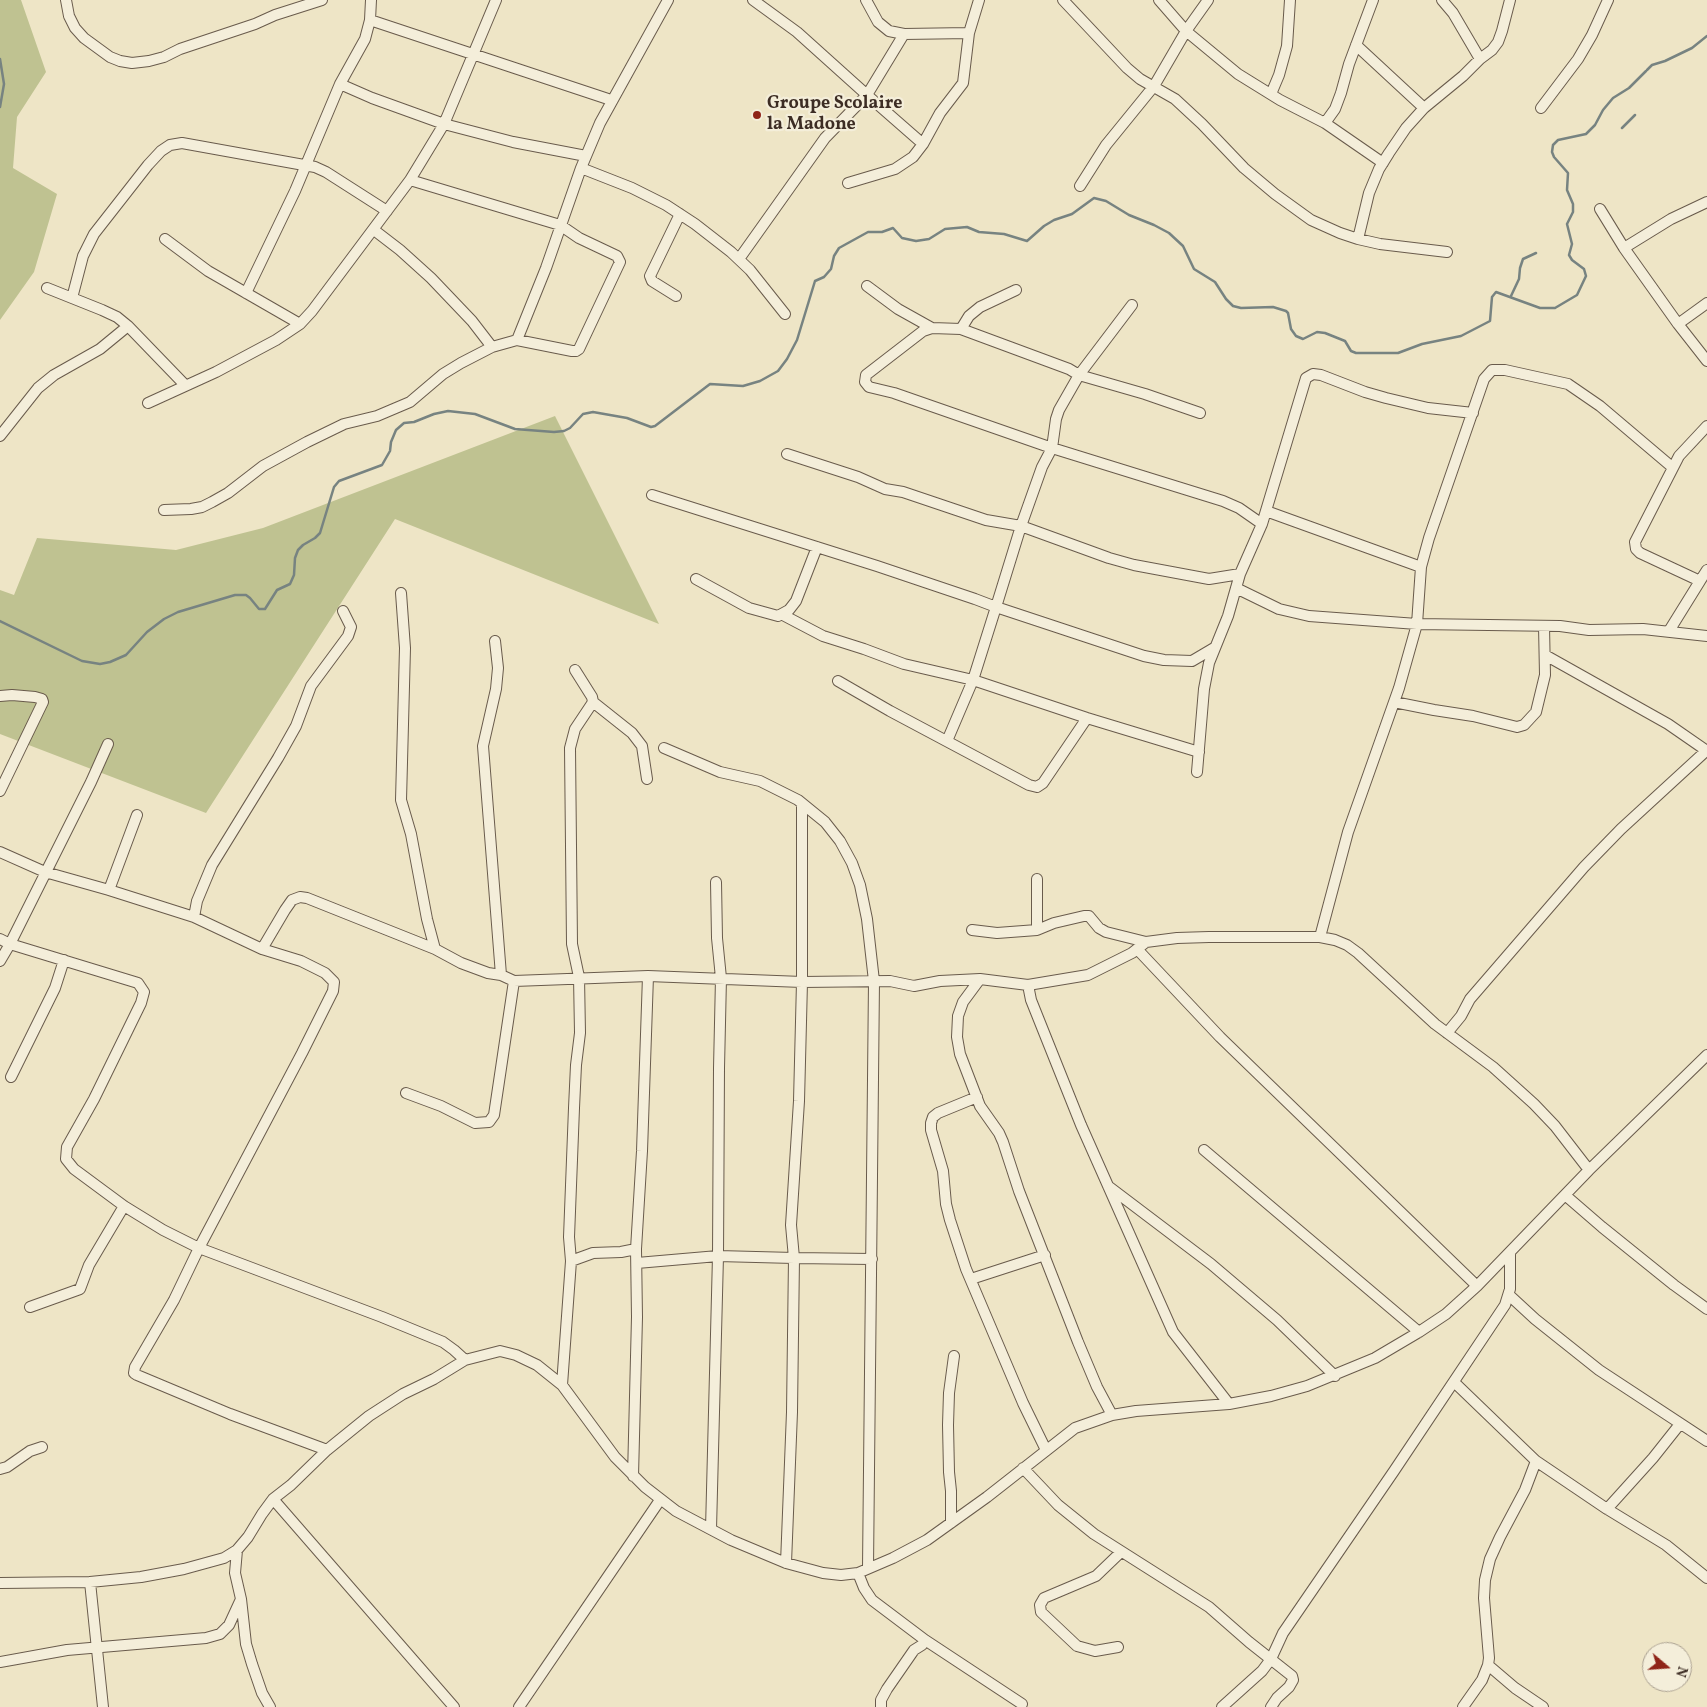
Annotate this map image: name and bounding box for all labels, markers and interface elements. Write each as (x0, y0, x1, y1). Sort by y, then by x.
place label: Groupe Scolaire la Madone (767, 94, 903, 136)
marker: Groupe Scolaire la Madone (751, 109, 763, 121)
north arrow (1642, 1642, 1692, 1692)
text: N (1670, 1664, 1691, 1679)

